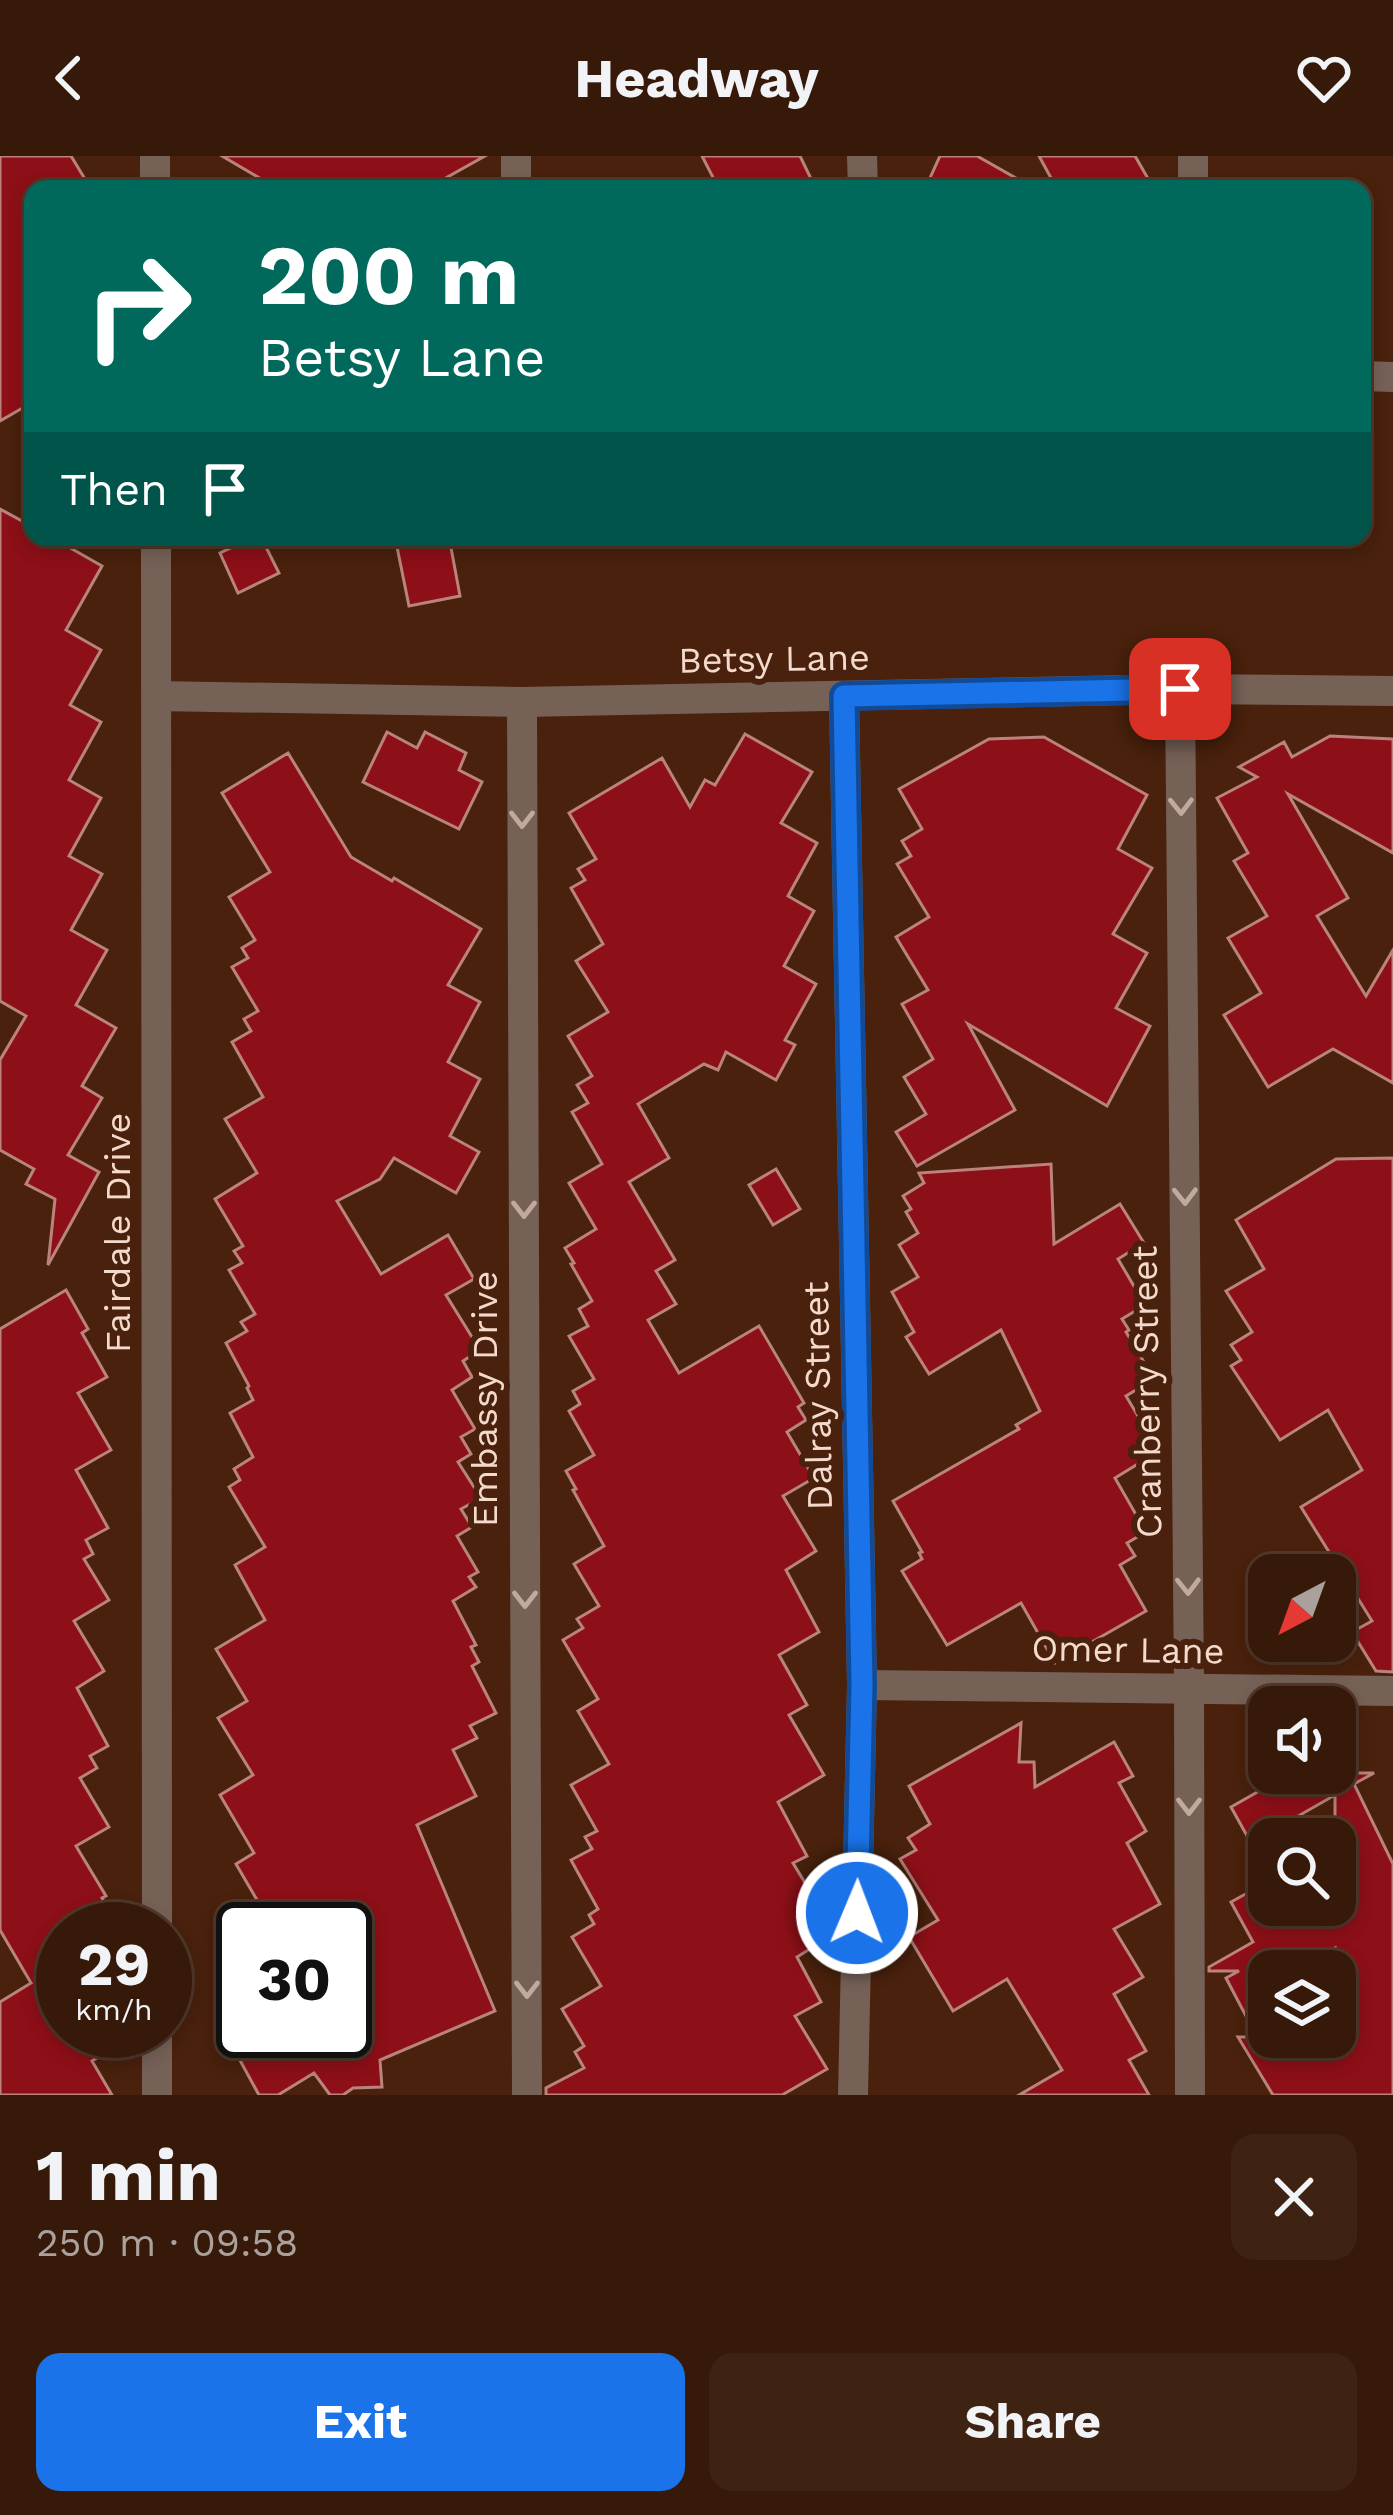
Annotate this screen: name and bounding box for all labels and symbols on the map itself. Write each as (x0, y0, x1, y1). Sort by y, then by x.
street label: Betsy Lane (678, 636, 870, 682)
pin (1129, 638, 1231, 740)
one-way arrow (1168, 798, 1194, 816)
one-way arrow (509, 811, 535, 829)
street label: Fairdale Drive (97, 1113, 139, 1353)
one-way arrow (1171, 1187, 1197, 1206)
one-way arrow (510, 1200, 536, 1219)
street label: Cranberry Street (1123, 1245, 1171, 1539)
street label: Embassy Drive (464, 1271, 506, 1527)
street label: Dalray Street (795, 1281, 841, 1511)
north arrow (1248, 1554, 1356, 1662)
one-way arrow (1175, 1578, 1201, 1596)
one-way arrow (512, 1591, 538, 1609)
street label: Omer Lane (1031, 1627, 1225, 1673)
one-way arrow (1176, 1798, 1202, 1816)
position arrow (794, 1850, 920, 1976)
speed limit sign: 30 (216, 1902, 372, 2058)
one-way arrow (513, 1980, 539, 1999)

